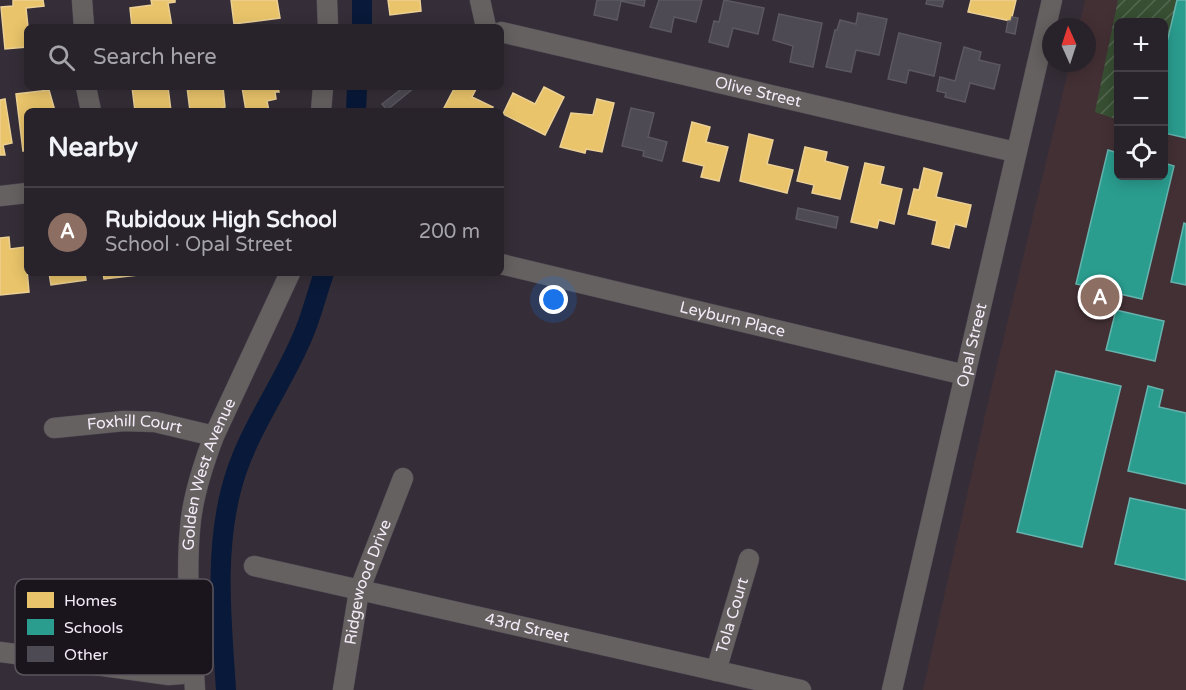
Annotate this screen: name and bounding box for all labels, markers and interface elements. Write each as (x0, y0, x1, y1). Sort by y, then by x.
north arrow (1042, 18, 1096, 72)
map controls (1114, 18, 1168, 180)
button: + (1114, 18, 1168, 72)
search box (24, 24, 504, 90)
icon: search (45, 41, 78, 74)
text: Search here (93, 44, 217, 70)
street label: Olive Street (713, 72, 803, 112)
button: − (1114, 72, 1168, 126)
button: locate (1114, 126, 1168, 180)
text: Nearby (48, 132, 138, 163)
text: Rubidoux High School (105, 207, 337, 233)
text: A (60, 220, 75, 244)
text: 200 m (419, 220, 480, 244)
text: School · Opal Street (105, 233, 292, 257)
pin: A (1080, 274, 1120, 320)
your location (539, 285, 568, 314)
street label: Leyburn Place (678, 297, 787, 342)
street label: Opal Street (953, 301, 991, 389)
street label: Golden West Avenue (179, 395, 240, 551)
street label: Foxhill Court (86, 411, 184, 438)
street label: Ridgewood Drive (340, 517, 396, 646)
street label: Tola Court (712, 575, 753, 656)
legend (15, 579, 213, 675)
text: Homes (64, 591, 117, 611)
street label: 43rd Street (483, 609, 571, 647)
text: Schools (64, 618, 123, 638)
text: Other (64, 645, 109, 665)

